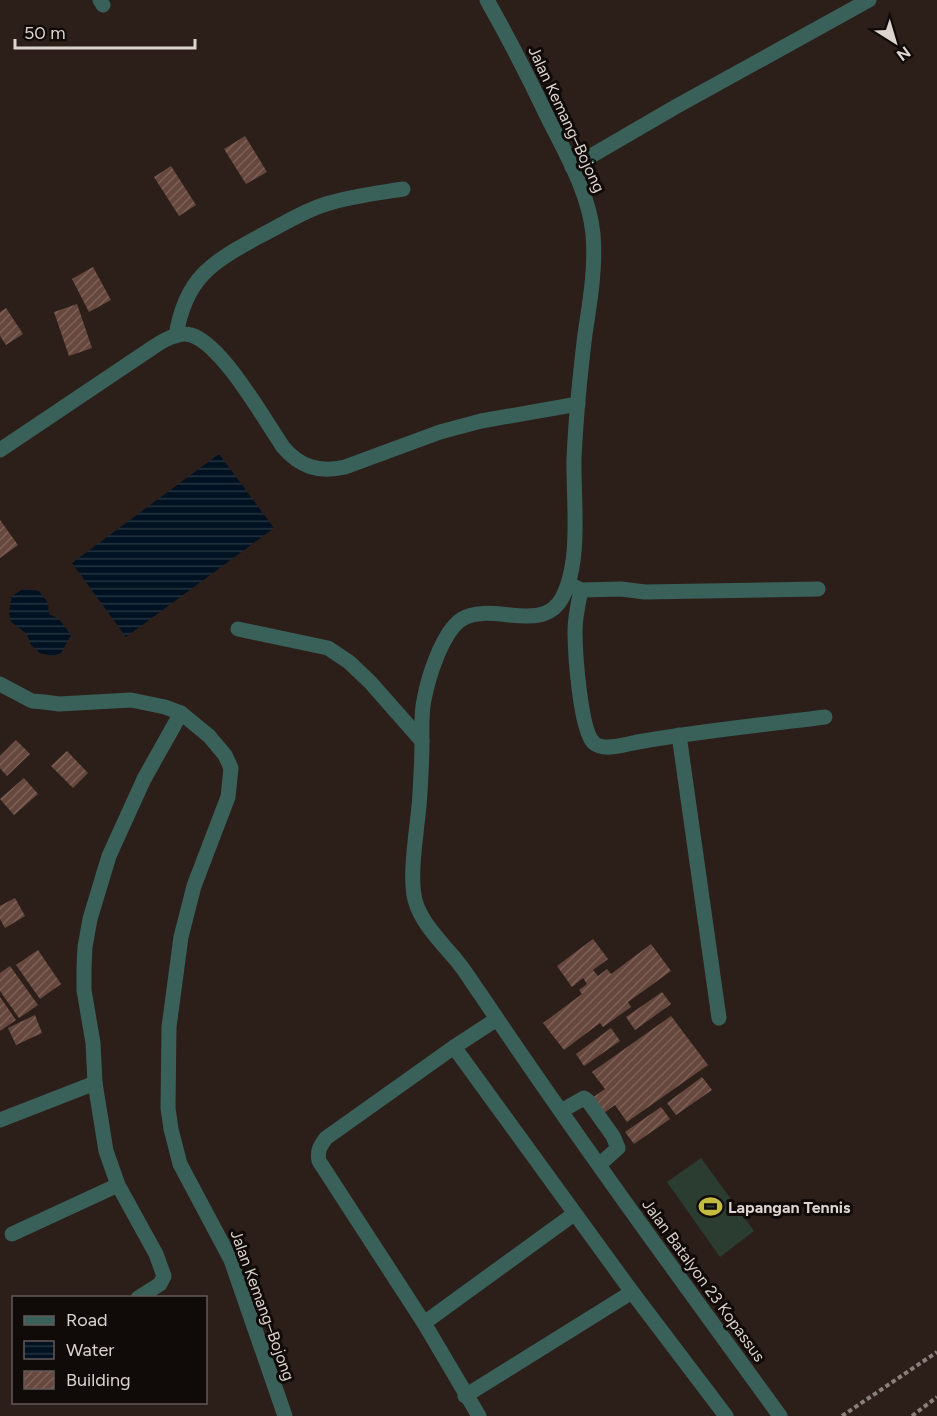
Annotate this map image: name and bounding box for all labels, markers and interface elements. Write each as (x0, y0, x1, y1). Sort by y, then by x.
scale bar (15, 12, 195, 50)
north arrow (865, 12, 925, 72)
text: 50 m (24, 22, 66, 44)
text: N (893, 42, 914, 65)
street label: Jalan Kemang–Bojong (524, 43, 609, 195)
sports icon: Lapangan Tennis (697, 1194, 723, 1220)
street label: Jalan Batalyon 23 Kopassus (638, 1195, 769, 1365)
place label: Lapangan Tennis (728, 1198, 851, 1217)
street label: Jalan Kemang–Bojong (226, 1227, 299, 1383)
legend (12, 1296, 207, 1404)
text: Road (66, 1309, 107, 1331)
text: Water (66, 1339, 114, 1361)
text: Building (66, 1369, 131, 1391)

